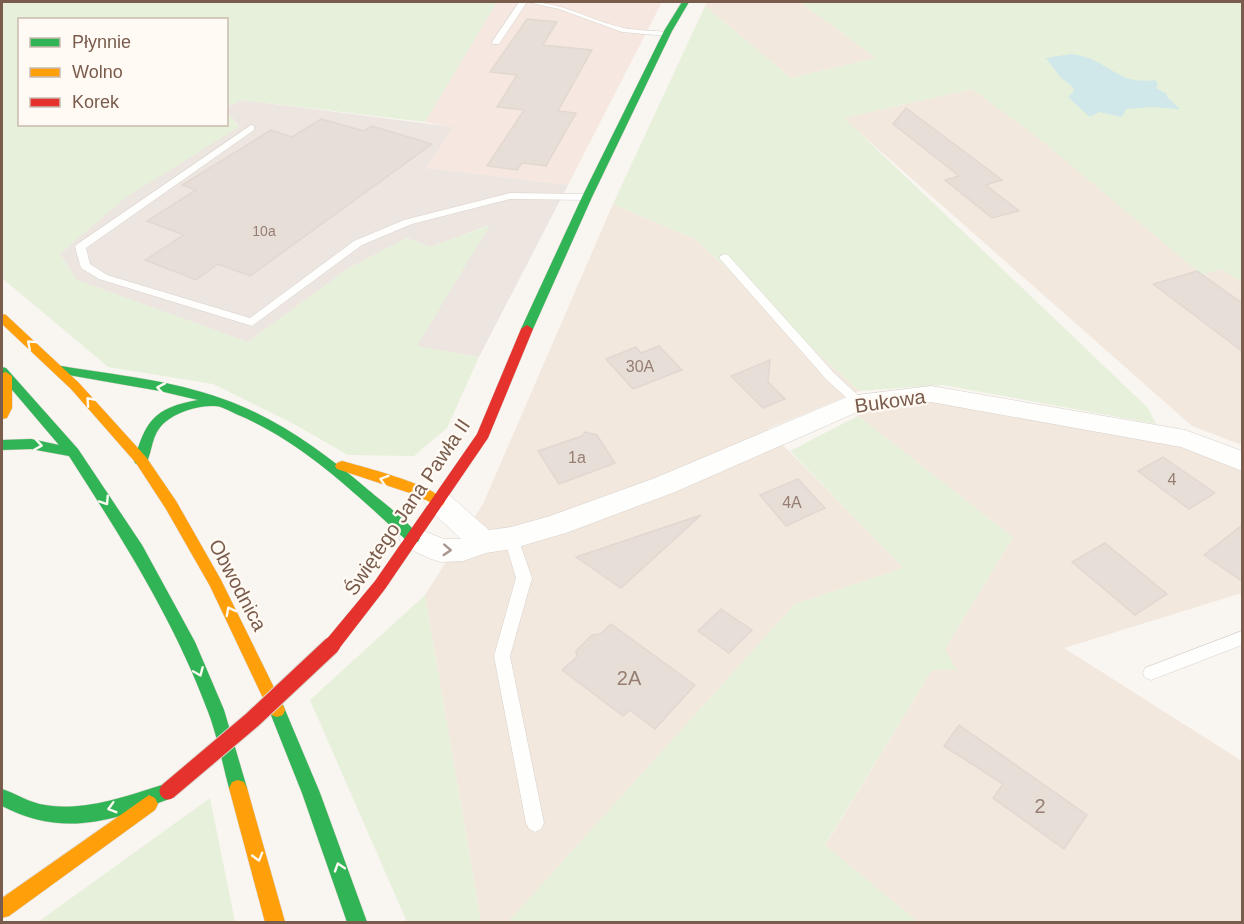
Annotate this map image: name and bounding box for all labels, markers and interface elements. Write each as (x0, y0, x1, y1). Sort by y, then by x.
legend (18, 18, 228, 126)
text: Płynnie (72, 32, 131, 52)
text: Wolno (72, 62, 123, 82)
text: Korek (72, 92, 120, 112)
house number: 10a (252, 223, 276, 239)
one-way arrow (28, 340, 38, 351)
house number: 30A (626, 358, 655, 375)
one-way arrow (157, 382, 166, 394)
street label: Bukowa (853, 385, 928, 417)
one-way arrow (86, 397, 97, 407)
street label: Świętego Jana Pawła II (339, 414, 474, 599)
one-way arrow (33, 439, 42, 451)
house number: 1a (568, 449, 586, 466)
house number: 4 (1168, 471, 1177, 488)
one-way arrow (379, 475, 390, 487)
house number: 4A (782, 494, 802, 511)
one-way arrow (98, 495, 110, 505)
street label: Obwodnica (205, 536, 272, 635)
one-way arrow (443, 543, 452, 556)
one-way arrow (226, 606, 237, 617)
one-way arrow (192, 665, 204, 676)
house number: 2A (617, 667, 642, 689)
house number: 2 (1034, 795, 1046, 817)
one-way arrow (107, 801, 118, 813)
one-way arrow (251, 851, 263, 862)
one-way arrow (334, 862, 347, 873)

